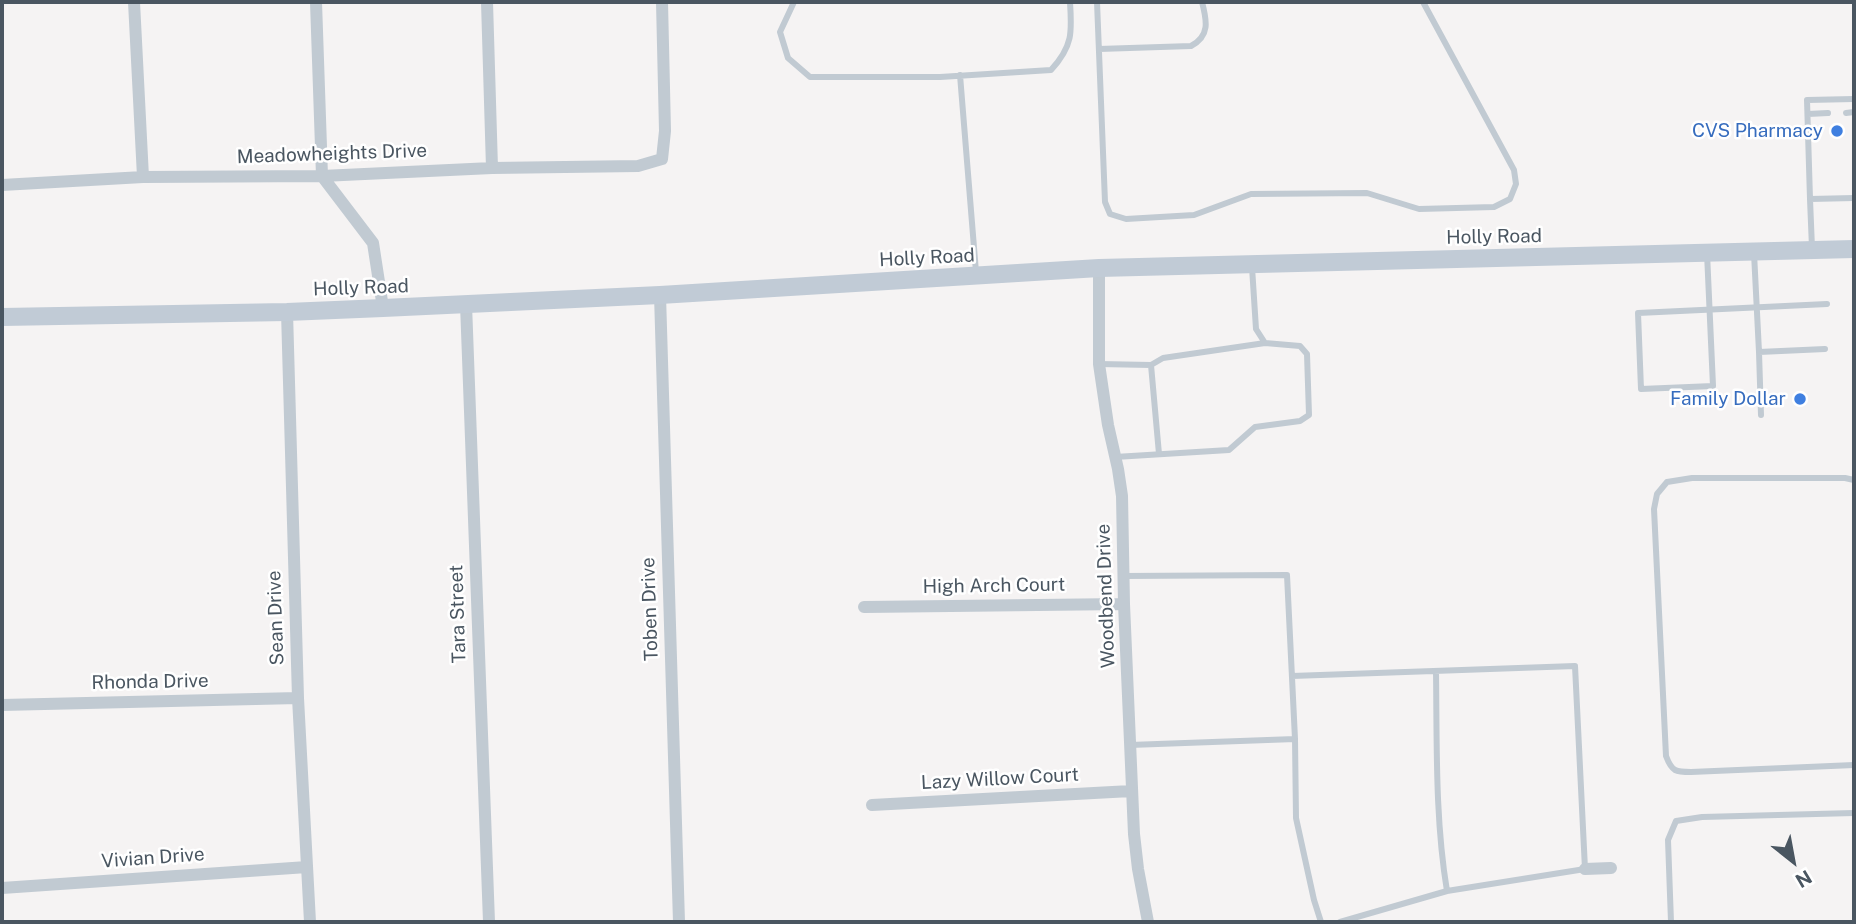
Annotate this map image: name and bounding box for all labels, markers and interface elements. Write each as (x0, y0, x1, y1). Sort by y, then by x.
place label: CVS Pharmacy (1692, 120, 1823, 142)
marker: CVS Pharmacy (1829, 123, 1845, 139)
street label: Meadowheights Drive (236, 139, 428, 169)
street label: Holly Road (1446, 225, 1542, 249)
street label: Holly Road (879, 244, 975, 272)
street label: Holly Road (313, 275, 409, 301)
place label: Family Dollar (1670, 388, 1786, 410)
marker: Family Dollar (1792, 391, 1808, 407)
street label: Woodbend Drive (1092, 523, 1120, 669)
street label: Toben Drive (637, 557, 663, 661)
street label: Tara Street (445, 564, 471, 664)
street label: Sean Drive (263, 570, 289, 666)
street label: High Arch Court (923, 573, 1065, 599)
street label: Rhonda Drive (91, 670, 209, 694)
street label: Lazy Willow Court (920, 763, 1080, 795)
north arrow (1758, 826, 1828, 896)
street label: Vivian Drive (101, 843, 205, 873)
text: N (1792, 866, 1816, 892)

